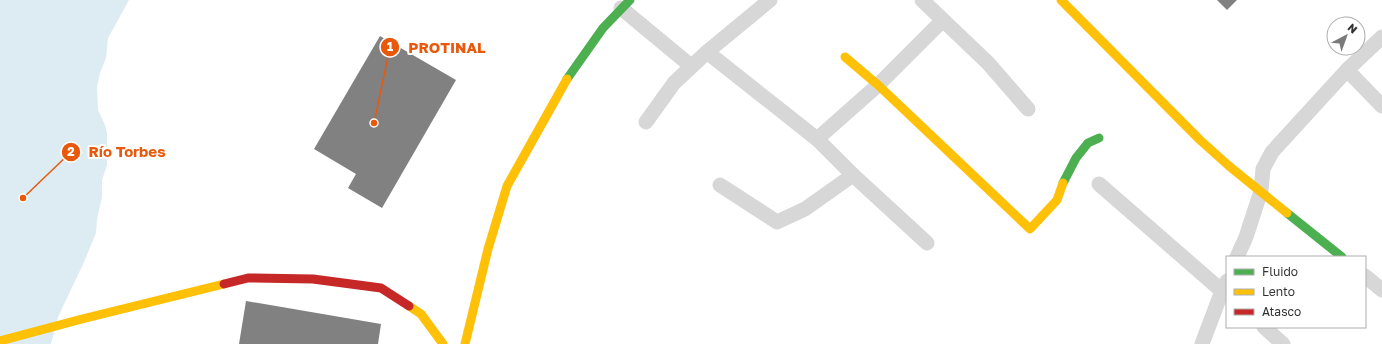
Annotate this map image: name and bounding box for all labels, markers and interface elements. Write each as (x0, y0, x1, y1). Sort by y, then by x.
north arrow (1326, 16, 1366, 56)
text: N (1345, 20, 1360, 36)
callout: PROTINAL (380, 34, 494, 61)
text: PROTINAL (408, 38, 486, 56)
text: 1 (387, 39, 393, 54)
callout: Río Torbes (61, 138, 174, 165)
text: Río Torbes (88, 142, 166, 160)
text: 2 (67, 144, 75, 159)
legend (1226, 256, 1366, 328)
text: Fluido (1262, 264, 1298, 279)
text: Lento (1262, 284, 1295, 299)
text: Atasco (1262, 304, 1301, 319)

